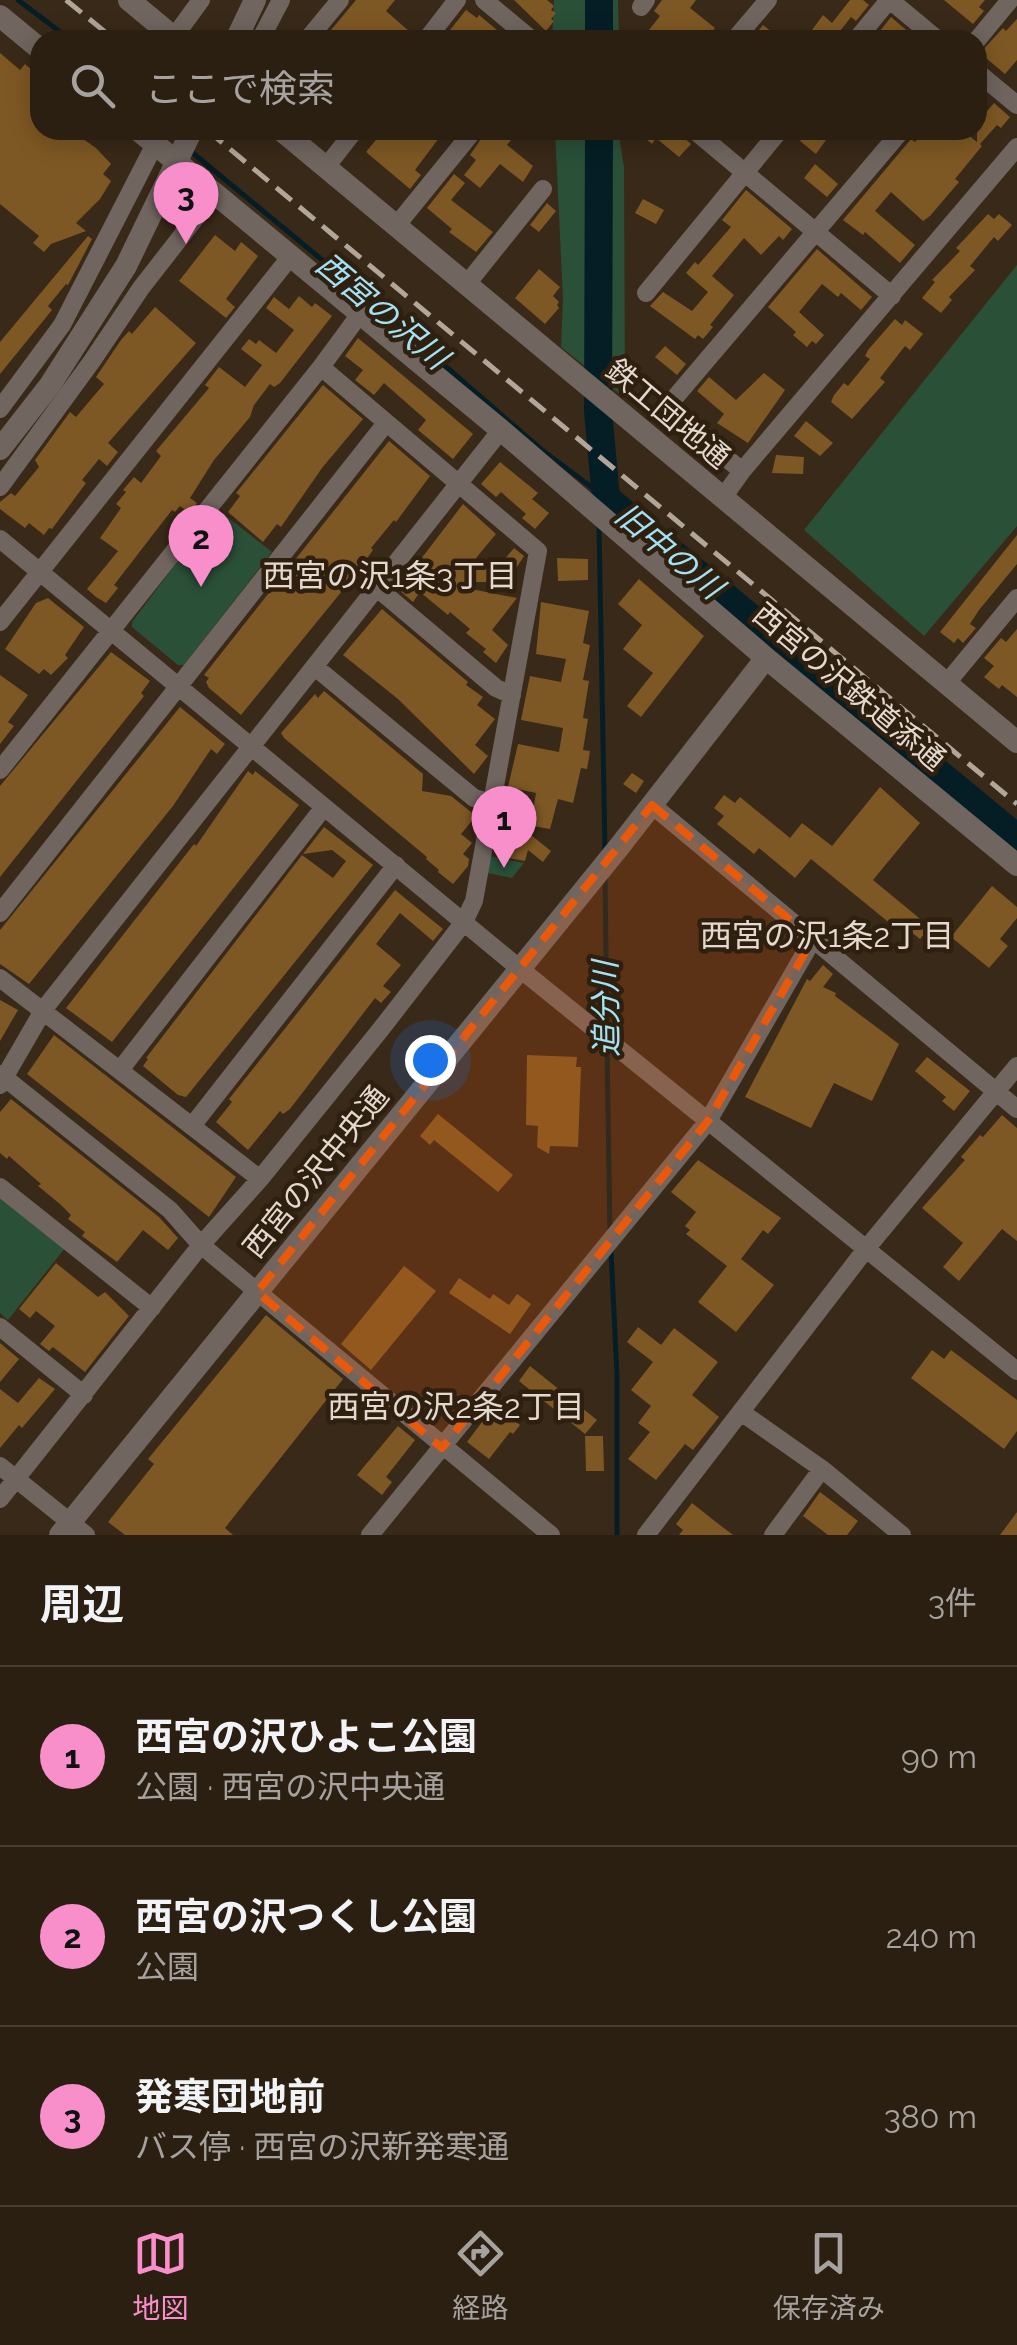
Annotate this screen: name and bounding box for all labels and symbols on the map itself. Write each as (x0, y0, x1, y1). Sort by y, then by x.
pin: 3 (154, 162, 218, 244)
water label: 西宮の沢川 (309, 245, 458, 378)
street label: 鉄工団地通 (600, 352, 737, 475)
water label: 旧中の川 (608, 495, 733, 608)
pin: 2 (168, 504, 234, 587)
district label: 西宮の沢1条3丁目 (263, 557, 517, 594)
street label: 西宮の沢鉄道添通 (746, 596, 952, 777)
pin: 1 (472, 786, 536, 868)
district label: 西宮の沢1条2丁目 (700, 917, 954, 954)
water label: 追分川 (586, 958, 625, 1057)
your location (405, 1035, 456, 1086)
street label: 西宮の沢中央通 (236, 1079, 395, 1264)
district label: 西宮の沢2条2丁目 (327, 1388, 585, 1425)

